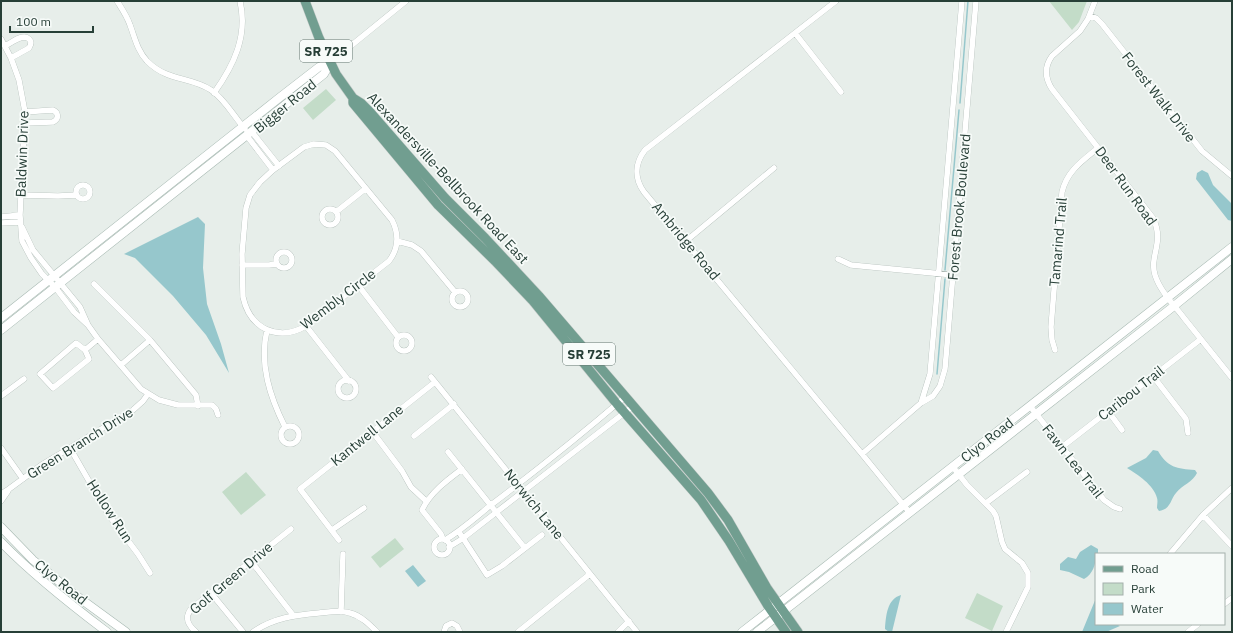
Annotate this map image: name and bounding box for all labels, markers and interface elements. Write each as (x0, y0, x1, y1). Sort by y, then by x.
scale bar (10, 8, 93, 34)
text: 100 m (16, 14, 51, 29)
road number: SR 725 (300, 40, 352, 62)
street label: Forest Walk Drive (1118, 48, 1200, 146)
street label: Bigger Road (250, 75, 320, 137)
street label: Alexandersville-Bellbrook Road East (364, 88, 533, 268)
street label: Baldwin Drive (11, 110, 33, 198)
street label: Forest Brook Boulevard (944, 133, 974, 281)
street label: Deer Run Road (1091, 143, 1161, 229)
street label: Tamarind Trail (1045, 196, 1071, 287)
street label: Ambridge Road (648, 198, 724, 284)
street label: Wembly Circle (297, 265, 380, 333)
road number: SR 725 (563, 343, 615, 365)
street label: Caribou Trail (1094, 361, 1168, 424)
street label: Kantwell Lane (327, 400, 407, 470)
street label: Green Branch Drive (24, 403, 137, 483)
street label: Clyo Road (957, 414, 1017, 466)
street label: Fawn Lea Trail (1038, 420, 1108, 502)
street label: Norwich Lane (500, 465, 568, 543)
street label: Hollow Run (83, 476, 137, 546)
street label: Golf Green Drive (186, 538, 277, 618)
legend (1095, 553, 1225, 625)
street label: Clyo Road (31, 555, 91, 609)
text: Road (1131, 561, 1159, 576)
text: Park (1131, 581, 1156, 596)
text: Water (1131, 601, 1164, 616)

